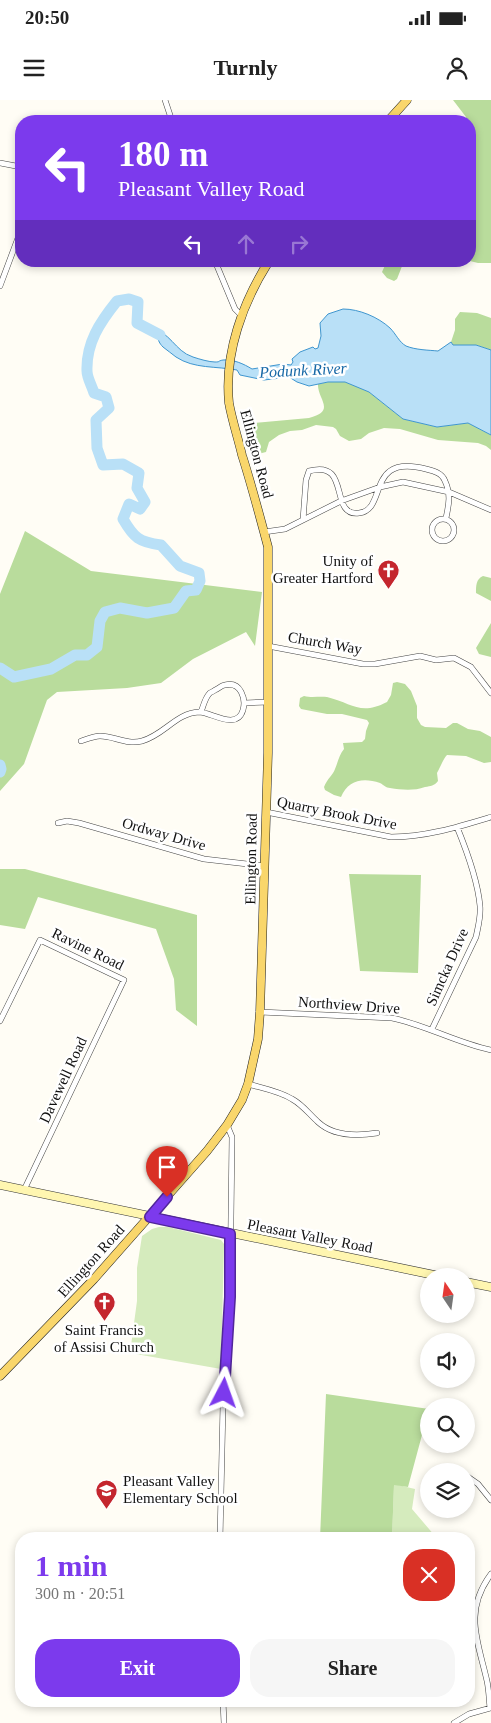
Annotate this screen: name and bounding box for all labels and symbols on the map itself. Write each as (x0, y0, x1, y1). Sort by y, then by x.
water label: Podunk River (258, 359, 348, 381)
street label: Ellington Road (237, 408, 277, 501)
place label: Unity of Greater Hartford (273, 553, 373, 586)
church icon: Unity of Greater Hartford (377, 558, 401, 589)
street label: Church Way (287, 629, 364, 657)
street label: Quarry Brook Drive (276, 794, 399, 833)
street label: Ellington Road (242, 813, 260, 905)
street label: Ordway Drive (120, 814, 208, 854)
street label: Ravine Road (49, 925, 127, 973)
street label: Simcka Drive (423, 926, 471, 1008)
street label: Northview Drive (298, 993, 401, 1017)
street label: Davewell Road (36, 1034, 90, 1125)
pin (146, 1146, 188, 1197)
street label: Pleasant Valley Road (246, 1216, 374, 1256)
street label: Ellington Road (55, 1221, 128, 1300)
north arrow (420, 1268, 475, 1322)
church icon: Saint Francis of Assisi Church (92, 1290, 116, 1321)
place label: Saint Francis of Assisi Church (54, 1322, 154, 1355)
position arrow (197, 1366, 249, 1418)
place label: Pleasant Valley Elementary School (123, 1473, 238, 1506)
school or university icon: Pleasant Valley Elementary School (95, 1478, 119, 1509)

